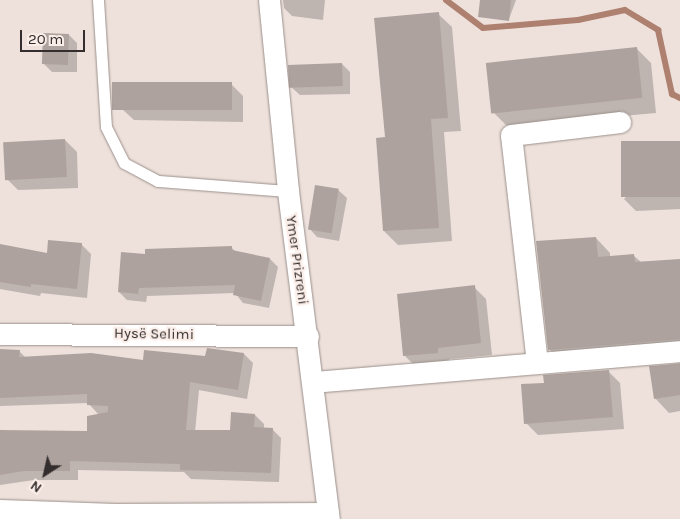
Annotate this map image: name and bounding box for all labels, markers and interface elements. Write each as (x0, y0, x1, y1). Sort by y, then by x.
scale bar (22, 20, 88, 52)
text: 20 m (28, 30, 63, 48)
street label: Ymer Prizreni (282, 214, 312, 306)
street label: Hysë Selimi (114, 324, 194, 344)
north arrow (20, 449, 70, 499)
text: N (27, 477, 45, 497)

